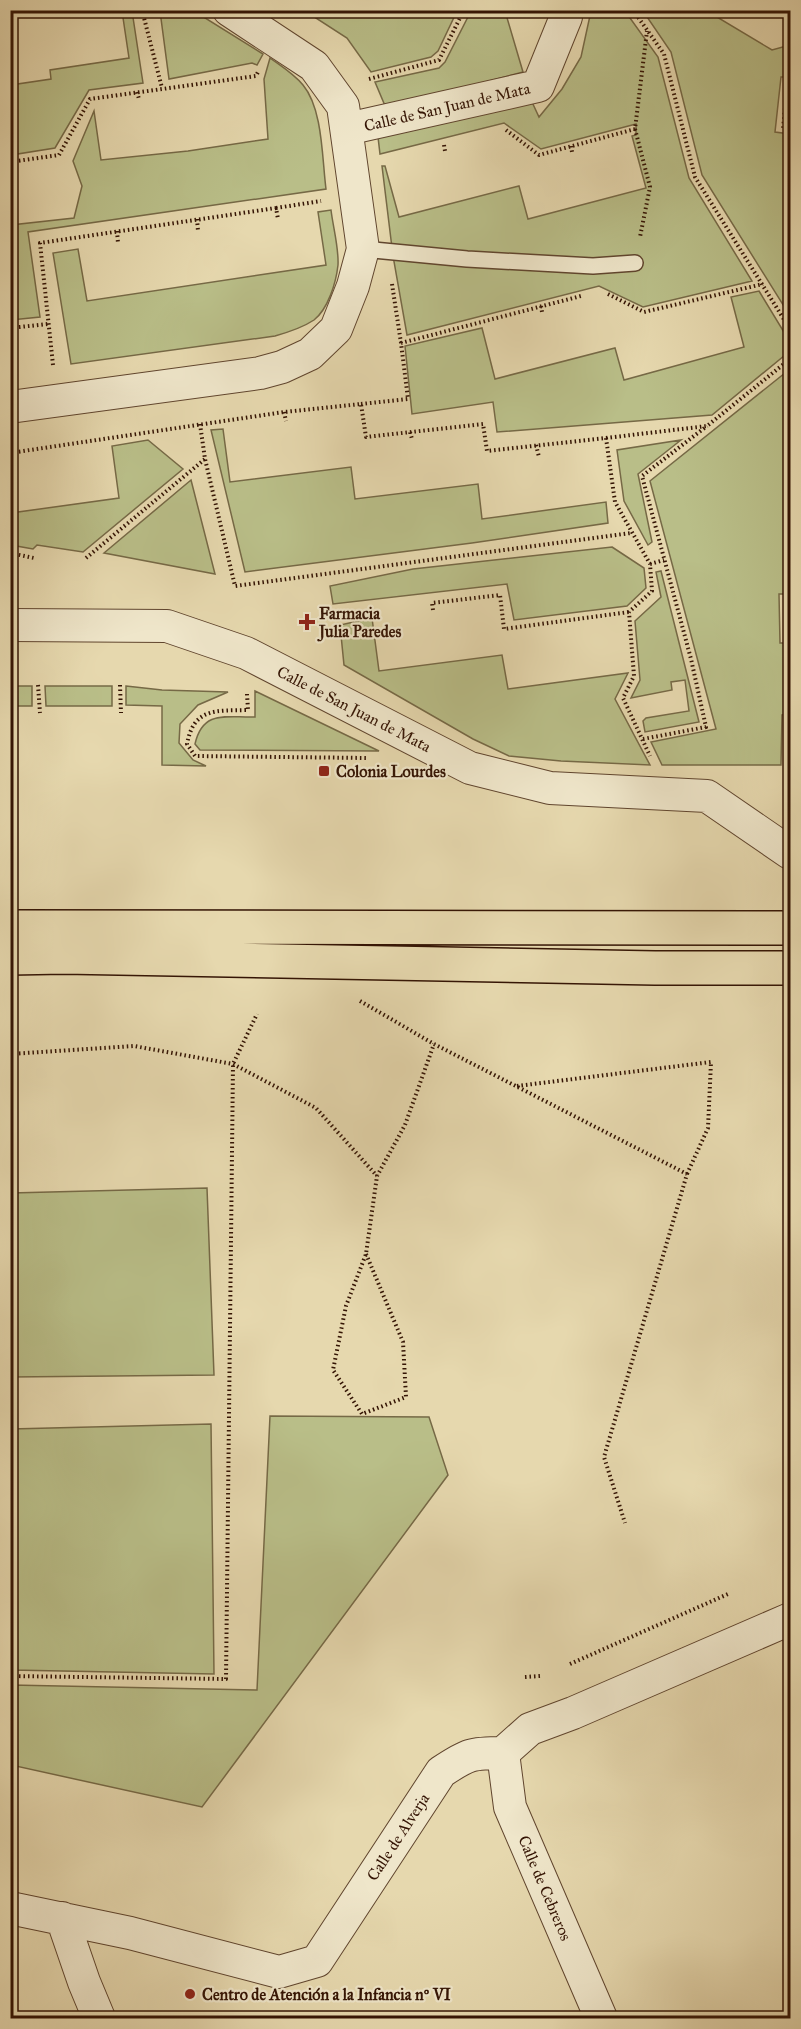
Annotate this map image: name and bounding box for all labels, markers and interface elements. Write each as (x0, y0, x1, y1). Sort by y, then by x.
street label: Calle de San Juan de Mata (362, 79, 532, 136)
place label: Farmacia Julia Paredes (317, 604, 401, 642)
marker: Farmacia Julia Paredes (300, 615, 314, 629)
street label: Calle de San Juan de Mata (274, 662, 434, 757)
place label: Colonia Lourdes (336, 762, 446, 781)
marker: Colonia Lourdes (317, 764, 331, 778)
street label: Calle de Alverja (363, 1790, 433, 1884)
street label: Calle de Cebreros (514, 1833, 576, 1944)
place label: Centro de Atención a la Infancia nº VI (202, 1985, 451, 2004)
marker: Centro de Atención a la Infancia nº VI (183, 1987, 197, 2001)

